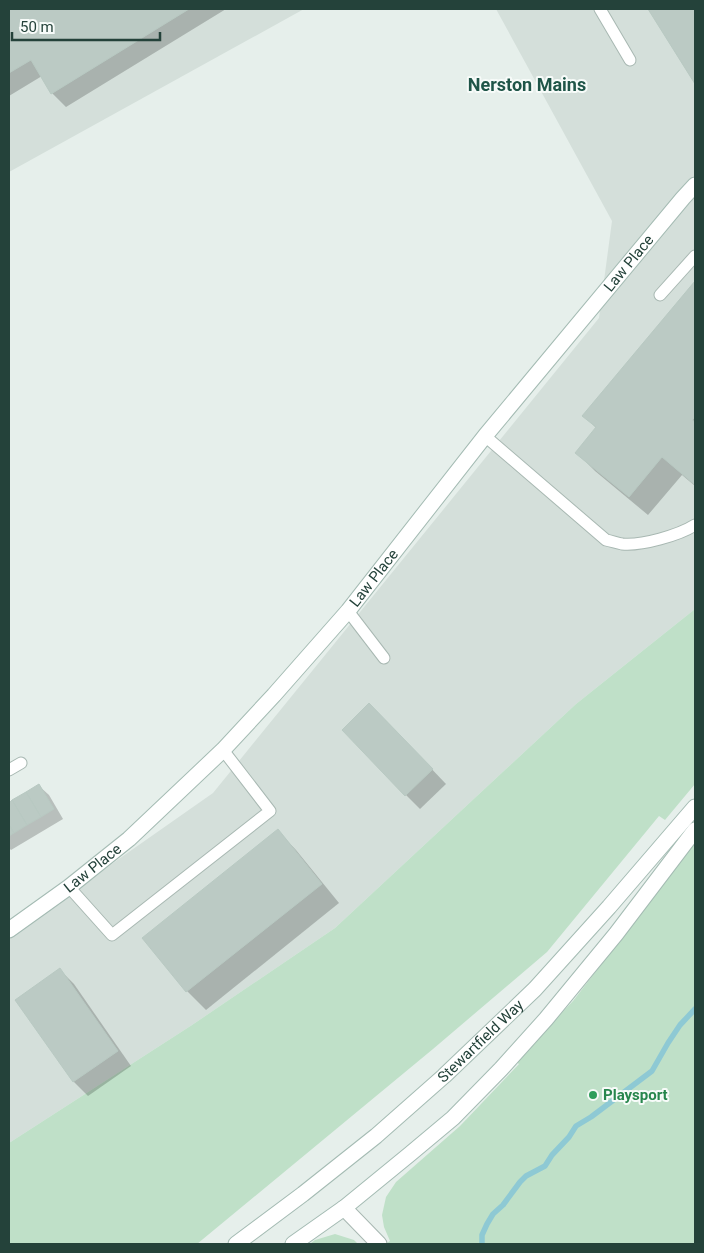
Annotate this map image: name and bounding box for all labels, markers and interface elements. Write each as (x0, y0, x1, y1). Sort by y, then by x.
scale bar (12, 10, 160, 42)
text: 50 m (20, 18, 54, 36)
district label: Nerston Mains (468, 74, 586, 95)
street label: Law Place (600, 231, 658, 295)
street label: Law Place (346, 545, 402, 610)
street label: Law Place (60, 840, 125, 897)
street label: Stewartfield Way (434, 996, 527, 1086)
place label: Playsport (603, 1086, 668, 1104)
marker: Playsport (587, 1089, 599, 1101)

